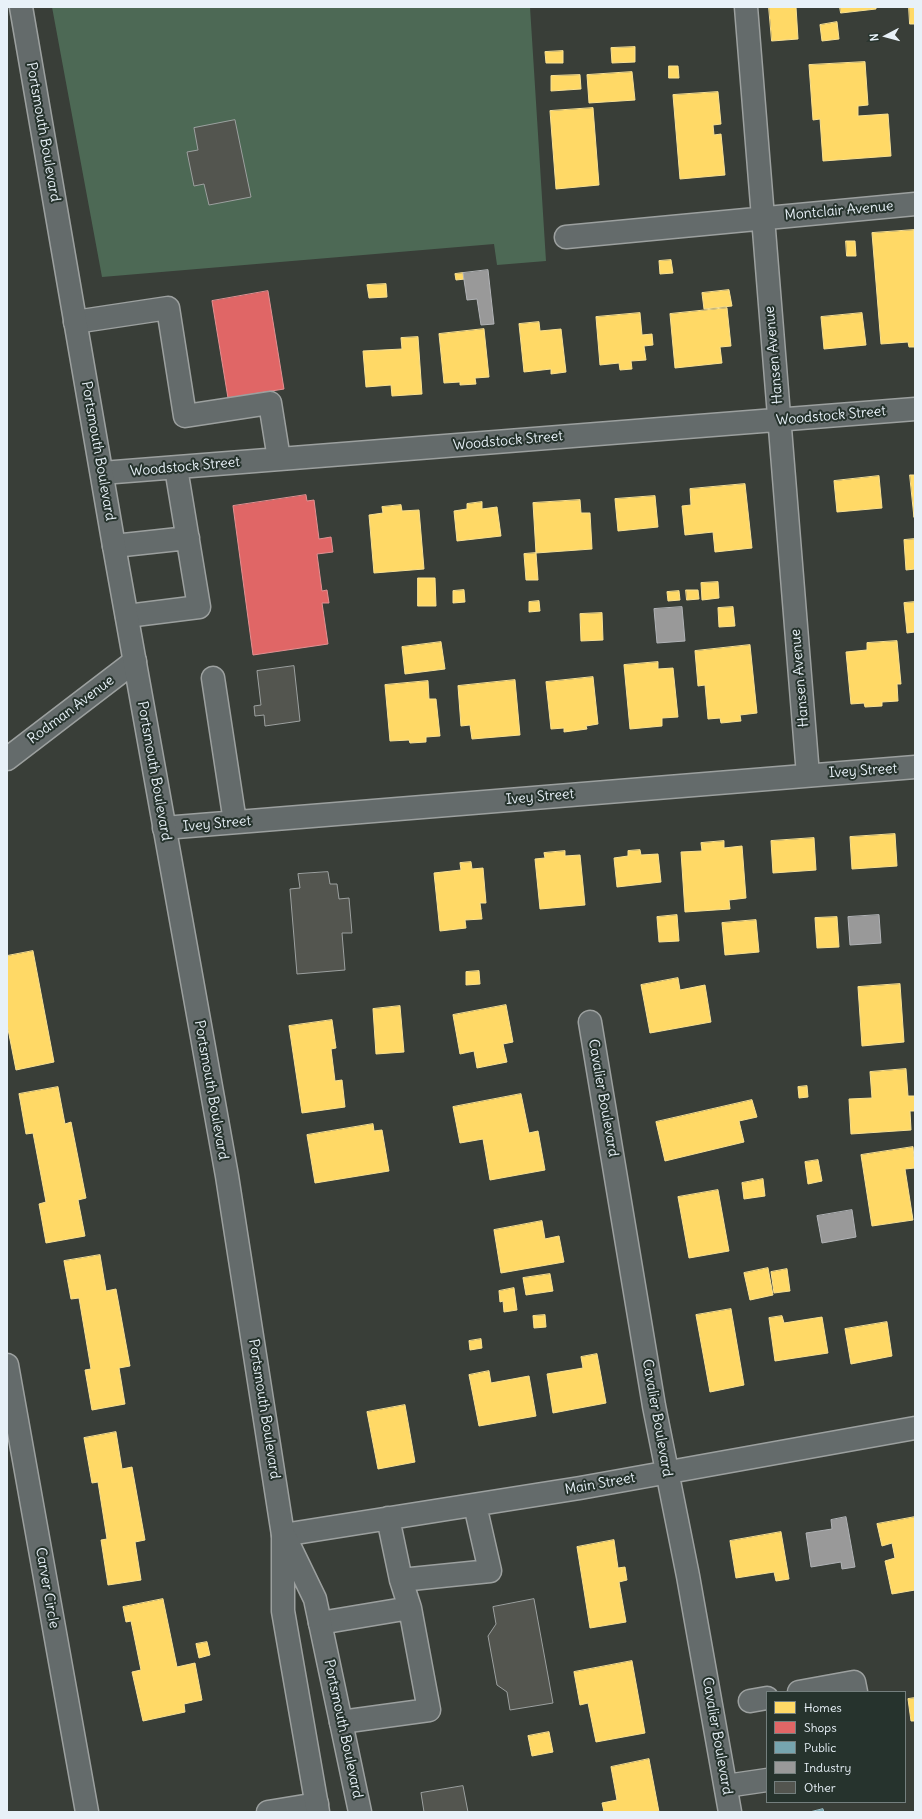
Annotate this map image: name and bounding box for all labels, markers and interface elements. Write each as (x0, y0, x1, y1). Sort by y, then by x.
north arrow (866, 16, 906, 56)
text: N (867, 33, 881, 42)
street label: Portsmouth Boulevard (22, 61, 64, 203)
street label: Montclair Avenue (784, 198, 894, 224)
street label: Hansen Avenue (761, 305, 787, 405)
street label: Portsmouth Boulevard (77, 380, 119, 522)
street label: Woodstock Street (775, 403, 887, 429)
street label: Woodstock Street (452, 428, 564, 454)
street label: Woodstock Street (129, 454, 241, 480)
street label: Hansen Avenue (787, 628, 813, 728)
street label: Rodman Avenue (25, 672, 117, 748)
street label: Portsmouth Boulevard (133, 700, 175, 842)
street label: Ivey Street (828, 760, 898, 782)
street label: Ivey Street (505, 786, 575, 808)
street label: Ivey Street (182, 813, 252, 835)
street label: Portsmouth Boulevard (190, 1019, 232, 1161)
street label: Cavalier Boulevard (584, 1038, 622, 1158)
street label: Portsmouth Boulevard (245, 1338, 283, 1480)
street label: Cavalier Boulevard (638, 1358, 676, 1478)
street label: Main Street (563, 1470, 637, 1498)
street label: Carver Circle (32, 1546, 62, 1630)
street label: Portsmouth Boulevard (320, 1658, 366, 1800)
street label: Cavalier Boulevard (698, 1676, 736, 1796)
legend (766, 1691, 906, 1803)
text: Homes (804, 1700, 842, 1715)
text: Shops (804, 1720, 837, 1735)
text: Public (804, 1740, 836, 1755)
text: Industry (804, 1760, 851, 1775)
text: Other (804, 1780, 836, 1795)

